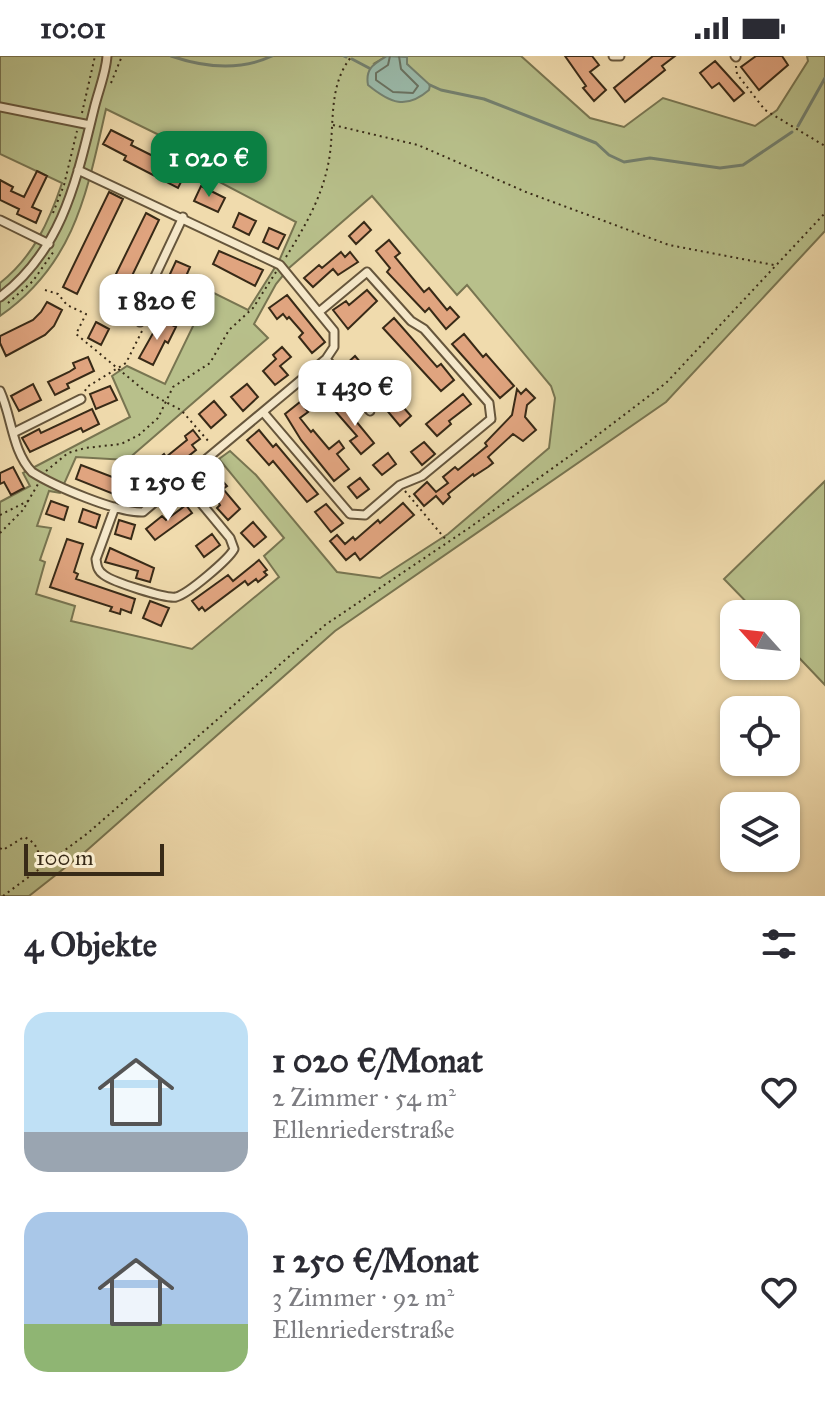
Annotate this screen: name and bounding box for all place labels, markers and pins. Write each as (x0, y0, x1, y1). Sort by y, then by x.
pin: 1 020 € (135, 131, 283, 199)
pin: 1 820 € (83, 274, 231, 342)
pin: 1 430 € (281, 360, 429, 428)
pin: 1 250 € (94, 455, 242, 523)

